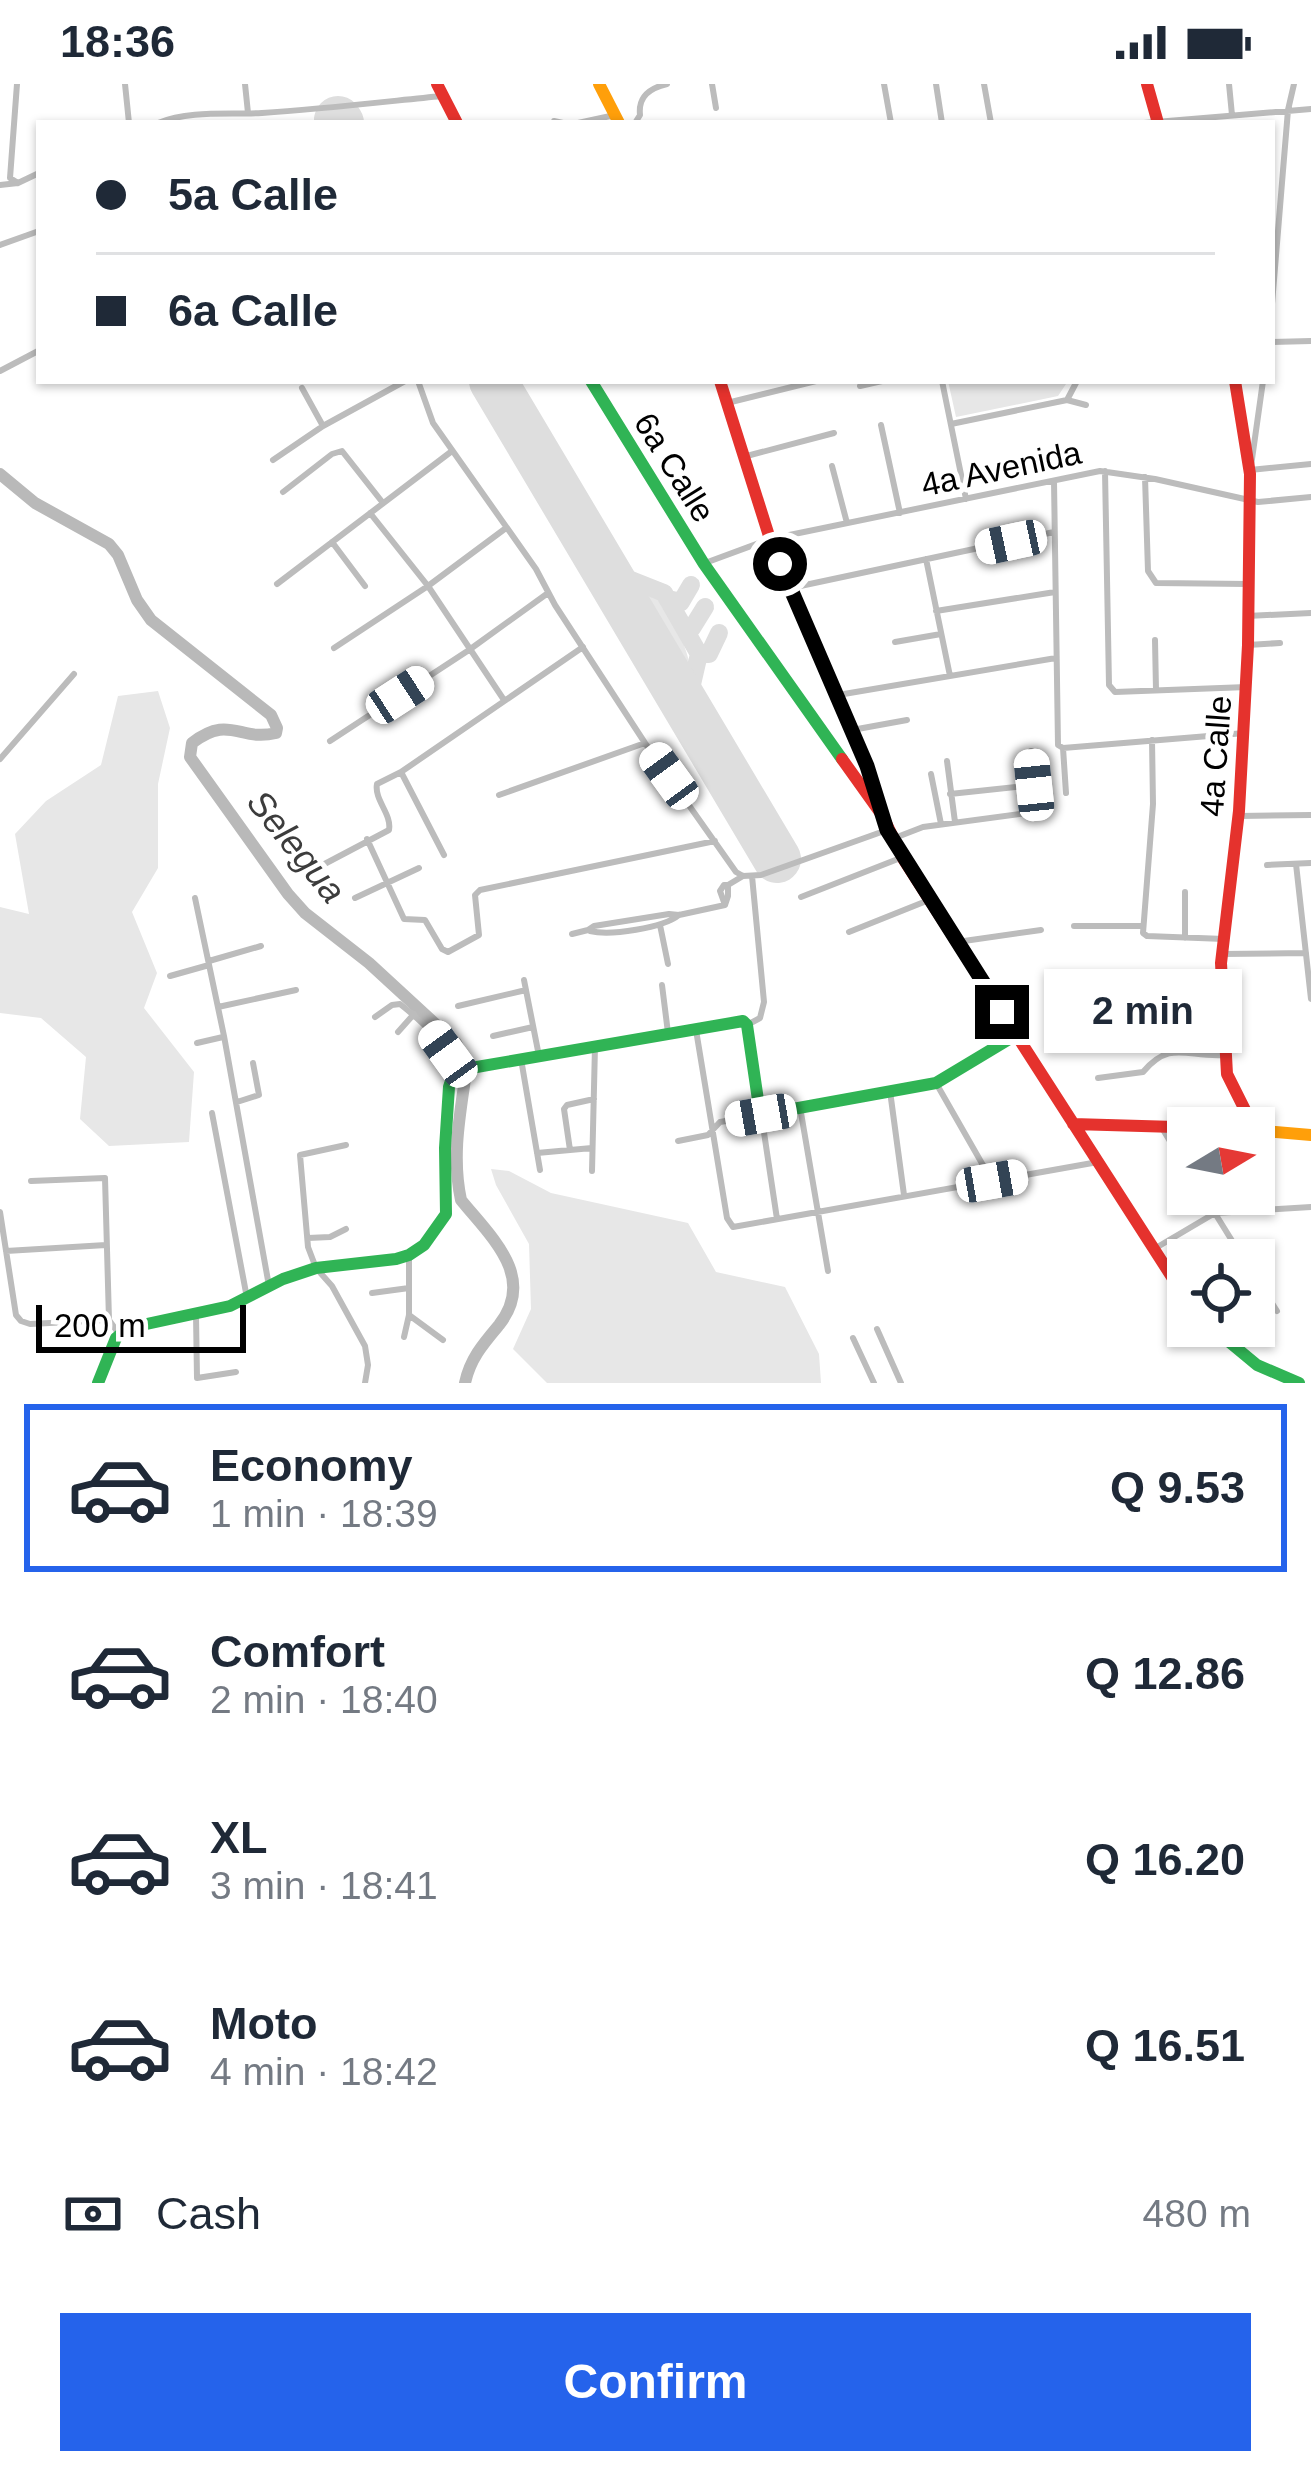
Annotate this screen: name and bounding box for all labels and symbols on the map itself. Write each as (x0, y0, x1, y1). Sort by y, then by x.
street label: 6a Calle (627, 406, 722, 528)
street label: 4a Avenida (918, 433, 1085, 504)
car (972, 517, 1050, 567)
route start (753, 537, 807, 591)
car (360, 660, 440, 730)
street label: 4a Calle (1193, 694, 1238, 818)
car (633, 736, 705, 816)
car (1012, 747, 1056, 823)
water label: Selegua (239, 782, 354, 911)
callout: 2 min (1044, 970, 1242, 1054)
route end (975, 985, 1029, 1039)
car (412, 1014, 484, 1094)
car (722, 1091, 800, 1139)
north arrow (1167, 1107, 1275, 1215)
car (953, 1157, 1031, 1205)
scale bar (36, 1299, 246, 1352)

